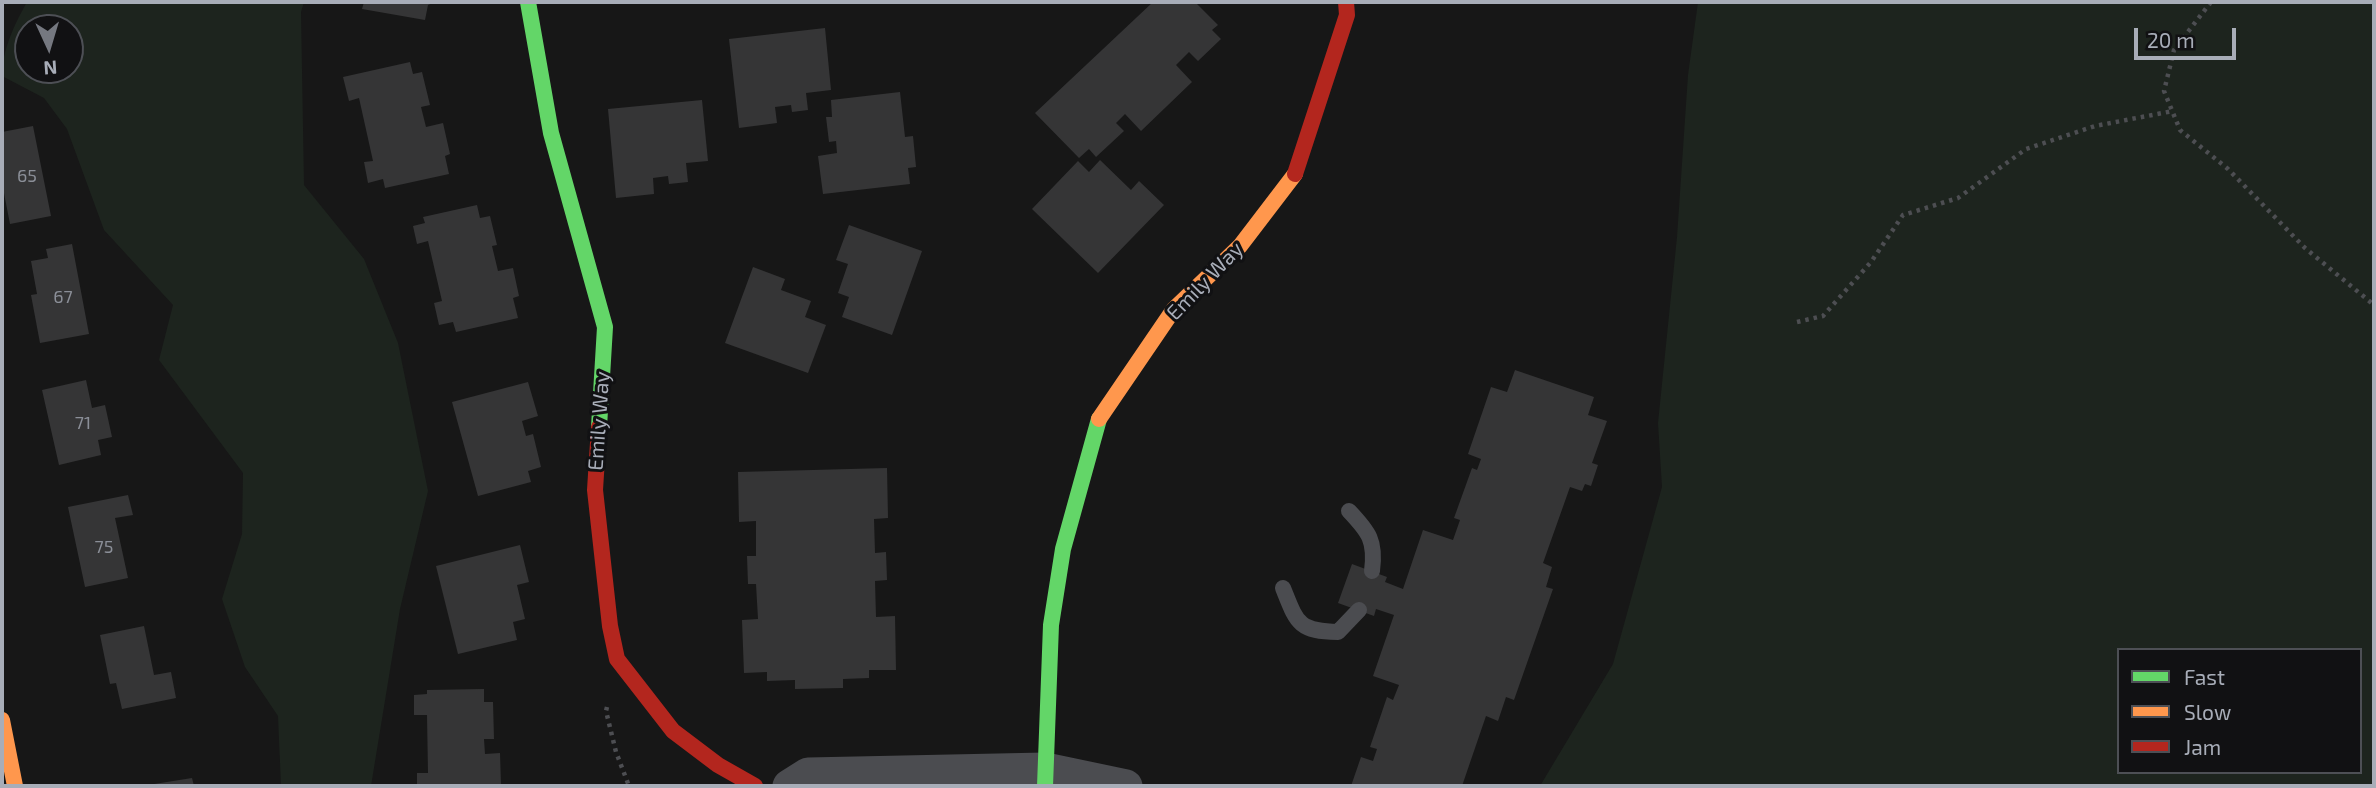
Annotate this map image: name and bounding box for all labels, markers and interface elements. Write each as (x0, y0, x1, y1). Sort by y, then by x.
north arrow (14, 14, 84, 84)
scale bar (2138, 14, 2240, 58)
text: 20 m (2147, 27, 2195, 52)
text: N (43, 57, 58, 80)
house number: 65 (17, 165, 37, 187)
street label: Emily Way (1161, 237, 1249, 325)
house number: 67 (53, 286, 73, 308)
street label: Emily Way (583, 371, 615, 471)
house number: 71 (75, 412, 91, 434)
house number: 75 (95, 536, 113, 558)
legend (2117, 648, 2362, 774)
text: Fast (2184, 664, 2225, 689)
text: Slow (2184, 699, 2231, 724)
text: Jam (2184, 734, 2221, 759)

